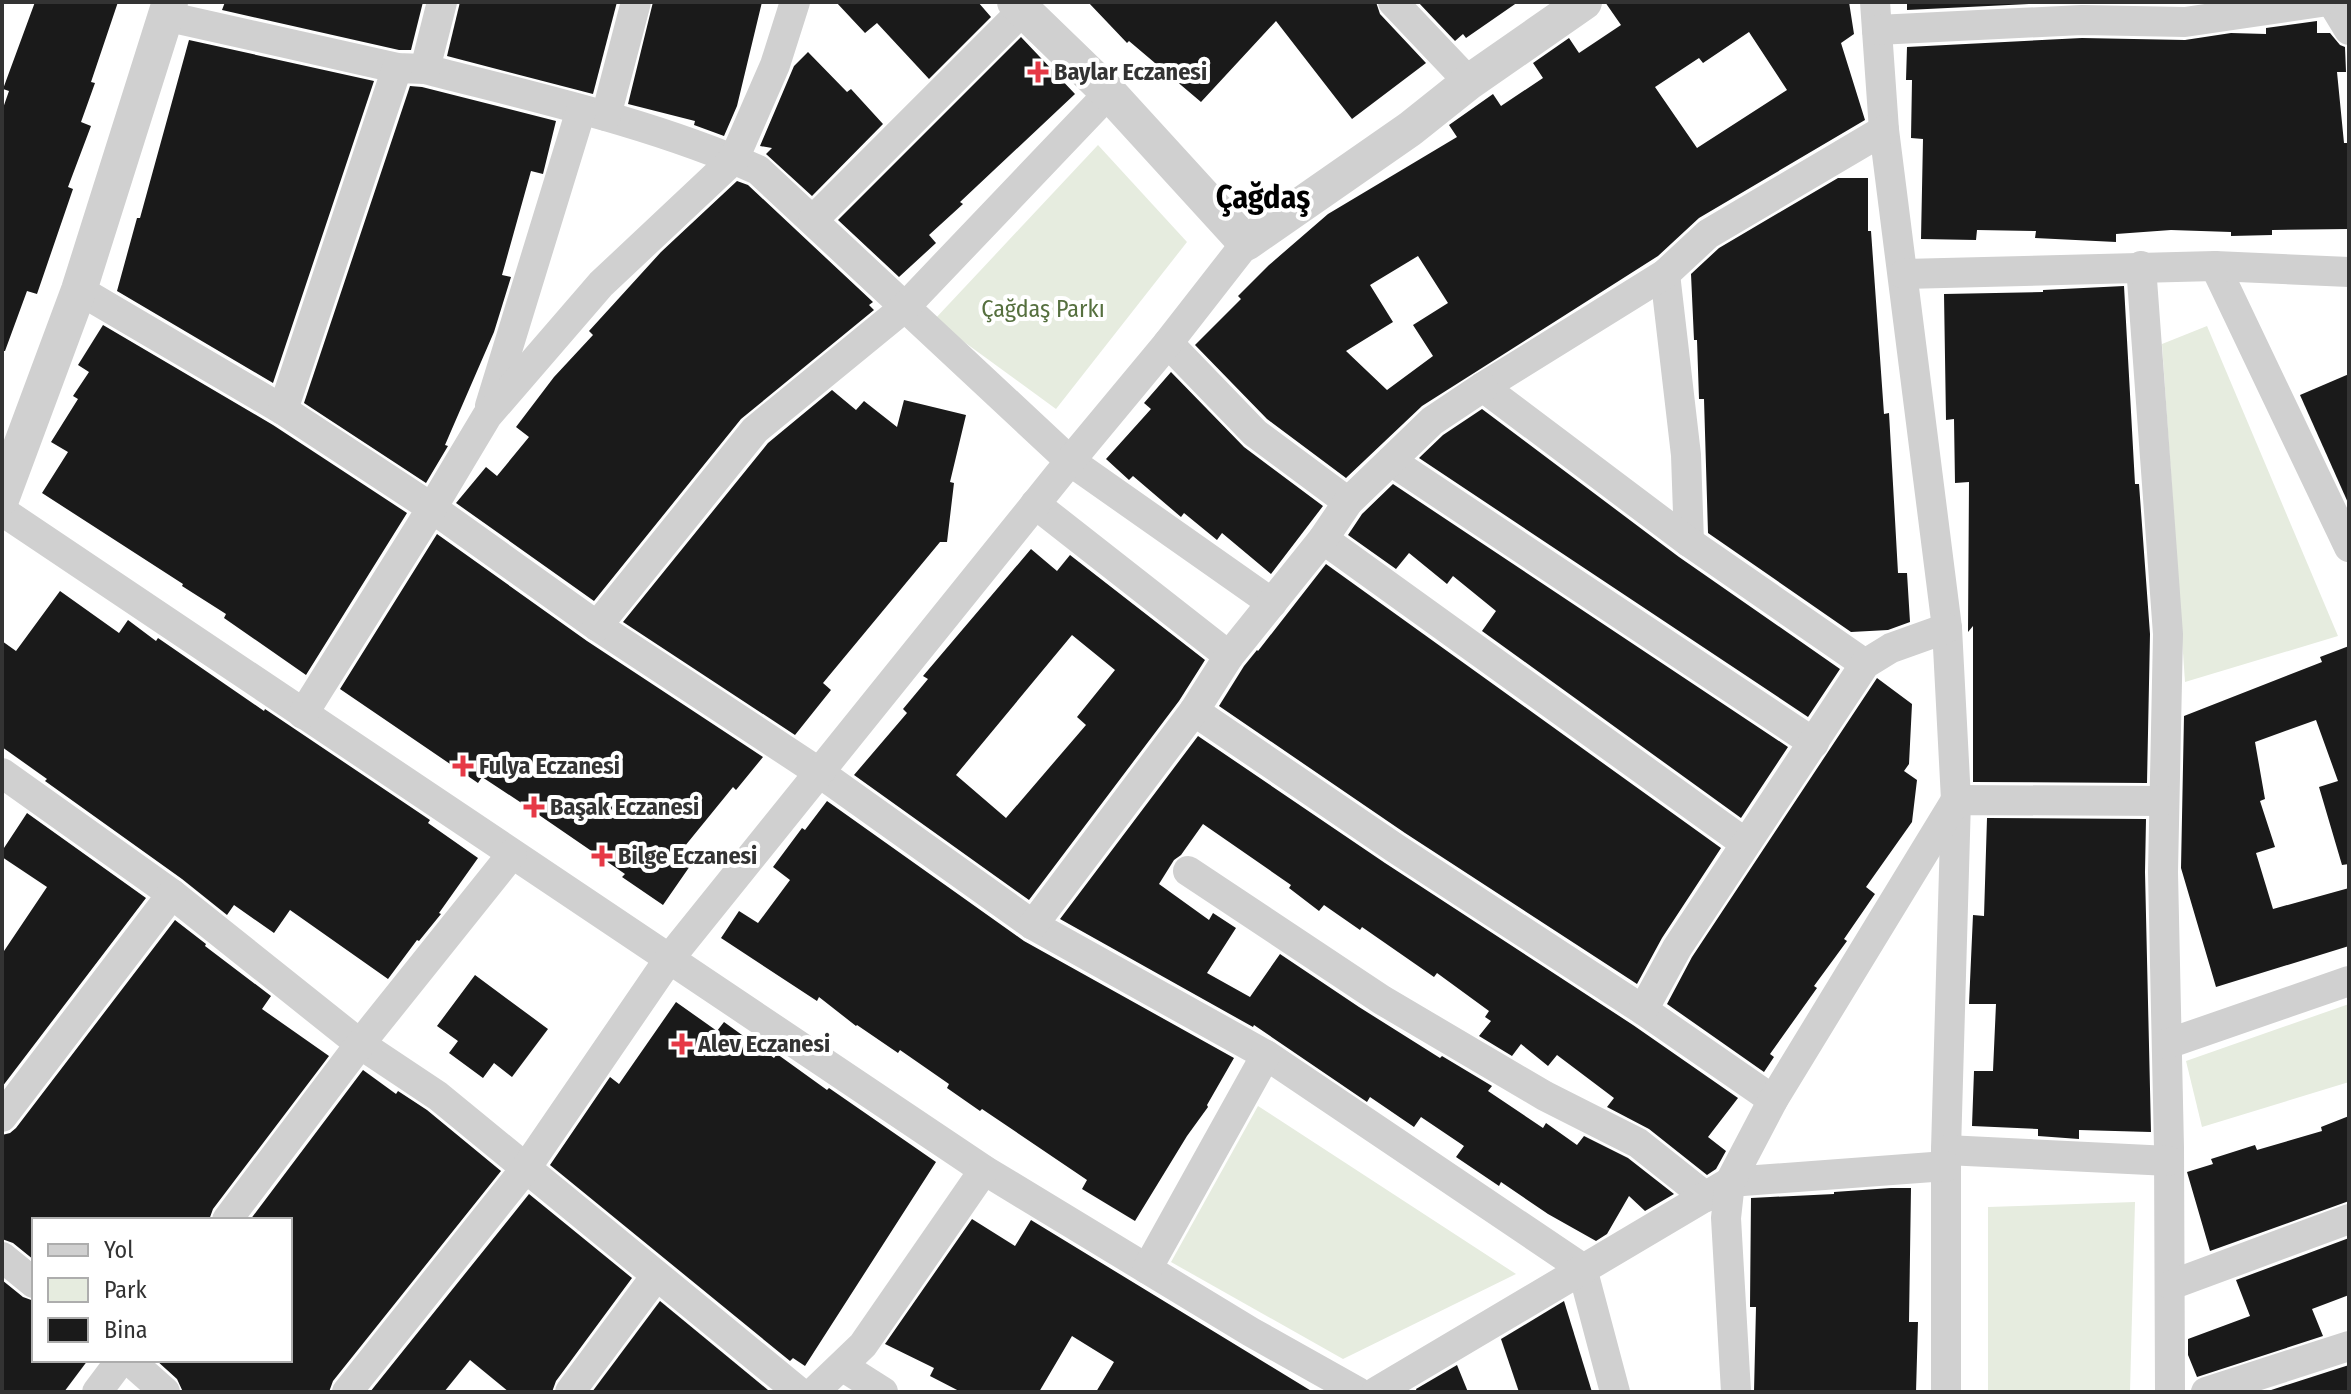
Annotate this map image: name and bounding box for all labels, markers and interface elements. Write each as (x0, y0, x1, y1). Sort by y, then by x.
place label: Baylar Eczanesi (1054, 58, 1207, 86)
marker: Baylar Eczanesi (1029, 63, 1047, 81)
district label: Çağdaş (1216, 178, 1310, 217)
park label: Çağdaş Parkı (981, 295, 1105, 323)
place label: Fulya Eczanesi (479, 752, 620, 780)
marker: Fulya Eczanesi (454, 757, 472, 775)
place label: Başak Eczanesi (550, 793, 699, 821)
marker: Başak Eczanesi (525, 798, 543, 816)
place label: Bilge Eczanesi (618, 842, 757, 870)
marker: Bilge Eczanesi (593, 847, 611, 865)
place label: Alev Eczanesi (697, 1030, 830, 1058)
marker: Alev Eczanesi (673, 1035, 691, 1053)
legend (32, 1218, 292, 1362)
text: Yol (104, 1236, 134, 1264)
text: Park (104, 1276, 147, 1304)
text: Bina (104, 1316, 148, 1344)

